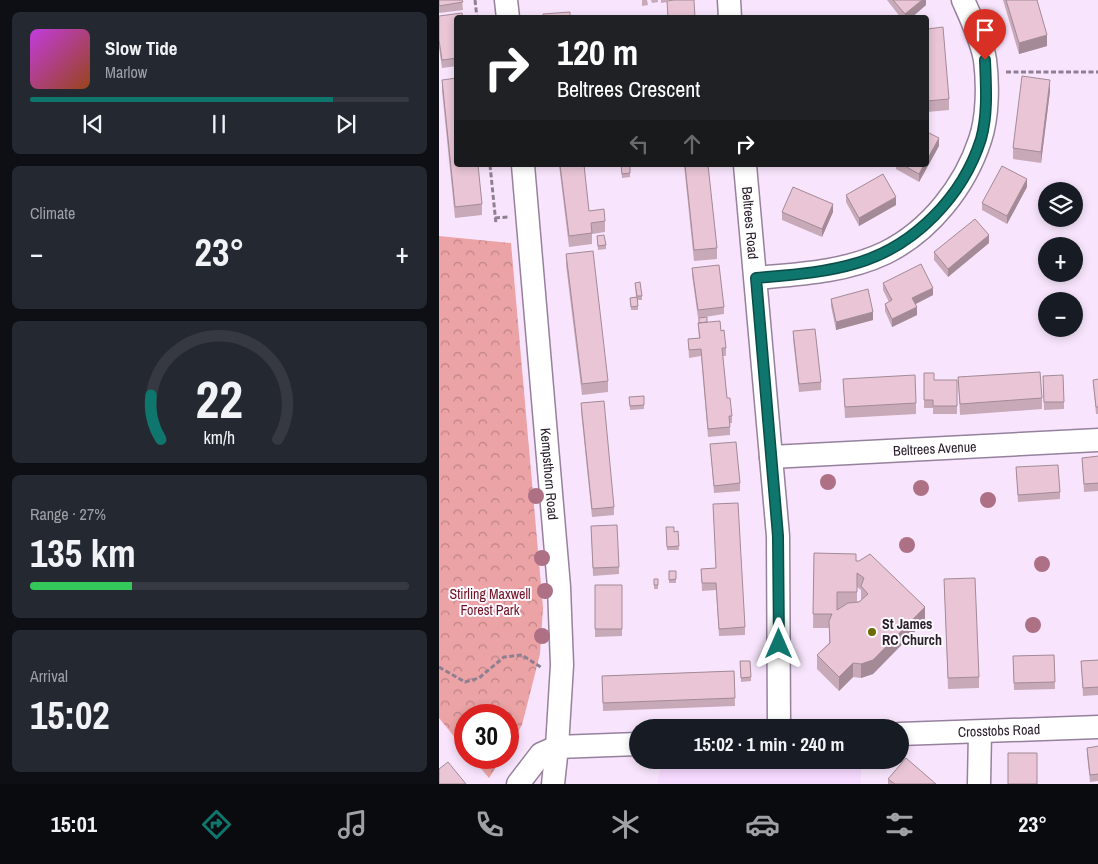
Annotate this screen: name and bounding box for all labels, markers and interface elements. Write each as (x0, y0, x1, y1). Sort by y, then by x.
pin (964, 9, 1006, 60)
icon: arrive (971, 16, 999, 44)
text: 120 m (557, 29, 638, 76)
text: Slow Tide (105, 35, 177, 61)
icon: right (474, 35, 539, 100)
text: Marlow (105, 61, 147, 83)
text: Beltrees Crescent (557, 74, 700, 104)
icon: previous (79, 110, 107, 138)
icon: pause (205, 110, 233, 138)
icon: next (332, 110, 360, 138)
icon: left (625, 130, 653, 158)
icon: ahead (678, 130, 706, 158)
icon: right (731, 130, 759, 158)
map controls (1038, 182, 1083, 337)
button: layers (1038, 182, 1083, 227)
street label: Beltrees Road (738, 186, 762, 260)
text: Climate (30, 202, 75, 224)
text: 23° (195, 227, 244, 278)
text: − (30, 234, 43, 272)
text: + (396, 234, 409, 272)
button: + (1038, 237, 1083, 282)
button: − (1038, 292, 1083, 337)
text: 22 (196, 364, 243, 434)
text: km/h (204, 426, 235, 450)
street label: Kempsthorn Road (536, 427, 562, 521)
street label: Beltrees Avenue (893, 437, 977, 460)
text: Range · 27% (30, 503, 106, 525)
text: 135 km (30, 528, 136, 579)
park label: Stirling Maxwell Forest Park (449, 585, 531, 619)
place label: St James RC Church (882, 615, 942, 649)
position arrow (752, 617, 804, 669)
marker: St James RC Church (866, 626, 878, 638)
text: Arrival (30, 665, 68, 687)
text: 15:02 (30, 690, 110, 741)
speed limit sign: 30 (454, 704, 519, 769)
street label: Crosstobs Road (957, 720, 1040, 741)
text: 15:02 · 1 min · 240 m (694, 731, 844, 757)
icon: directions (199, 807, 234, 842)
icon: music (335, 807, 370, 842)
icon: phone (472, 807, 507, 842)
icon: climate (608, 807, 643, 842)
icon: car (745, 807, 780, 842)
icon: filters (882, 807, 917, 842)
text: 15:01 (51, 809, 97, 839)
text: 23° (1018, 809, 1047, 839)

